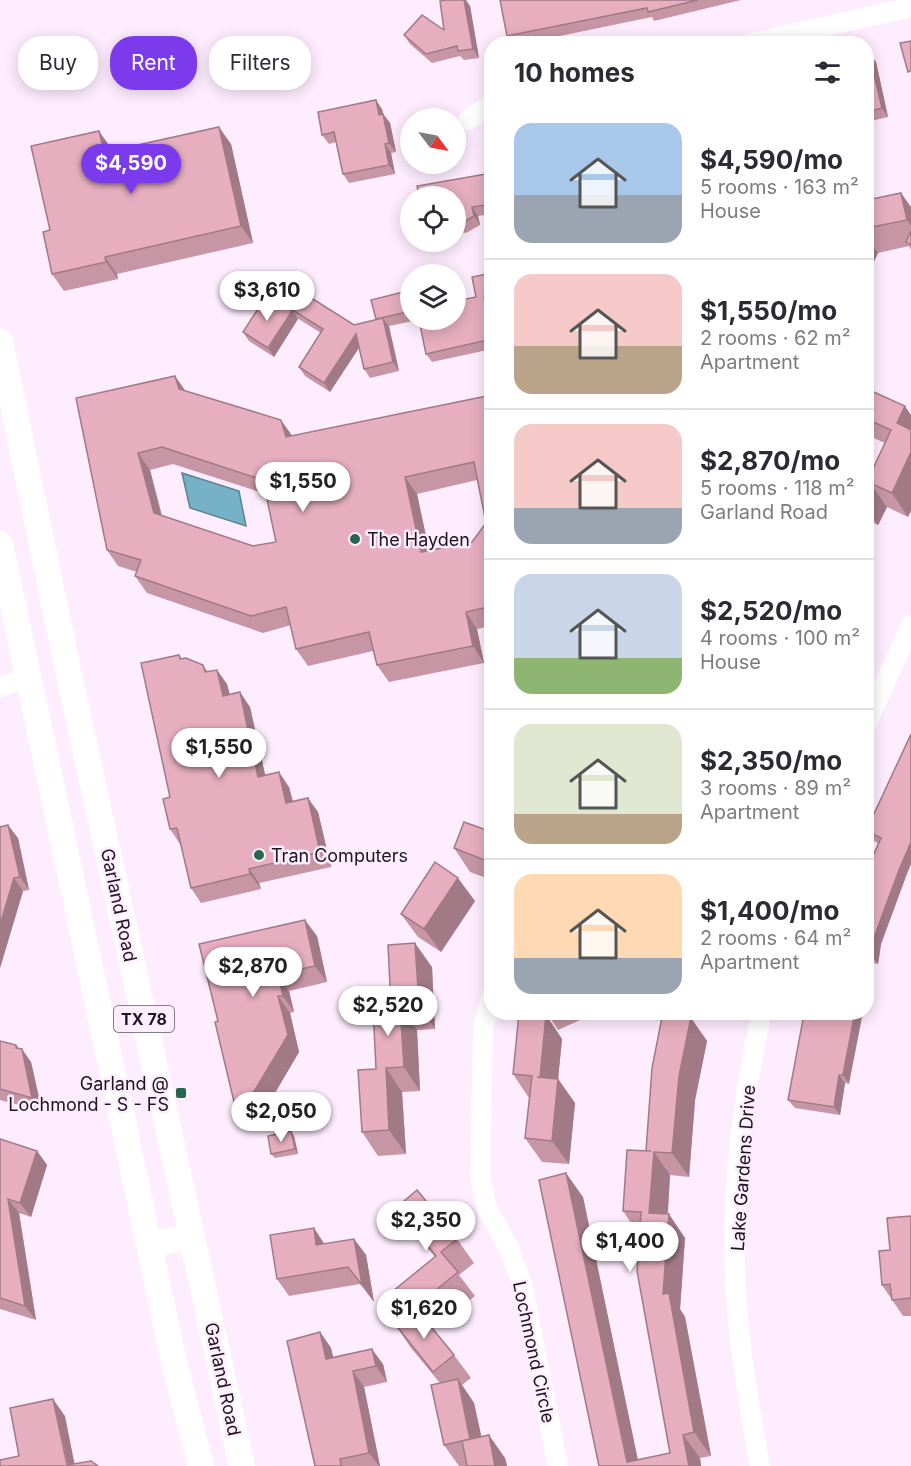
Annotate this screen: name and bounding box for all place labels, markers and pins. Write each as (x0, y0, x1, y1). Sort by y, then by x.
pin: $4,590 (82, 144, 180, 195)
pin: $3,610 (218, 271, 316, 322)
pin: $1,550 (254, 462, 352, 513)
place label: The Hayden (367, 529, 470, 550)
marker: The Hayden (348, 532, 362, 546)
pin: $1,550 (170, 728, 268, 779)
place label: Tran Computers (271, 845, 408, 866)
marker: Tran Computers (252, 848, 266, 862)
pin: $2,870 (204, 947, 302, 998)
pin: $2,520 (339, 986, 437, 1037)
place label: Garland @ Lochmond - S - FS (8, 1073, 169, 1115)
marker: Garland @ Lochmond - S - FS (174, 1086, 188, 1100)
pin: $2,050 (232, 1092, 330, 1143)
pin: $2,350 (377, 1201, 475, 1252)
pin: $1,400 (581, 1222, 679, 1273)
pin: $1,620 (375, 1289, 473, 1340)

